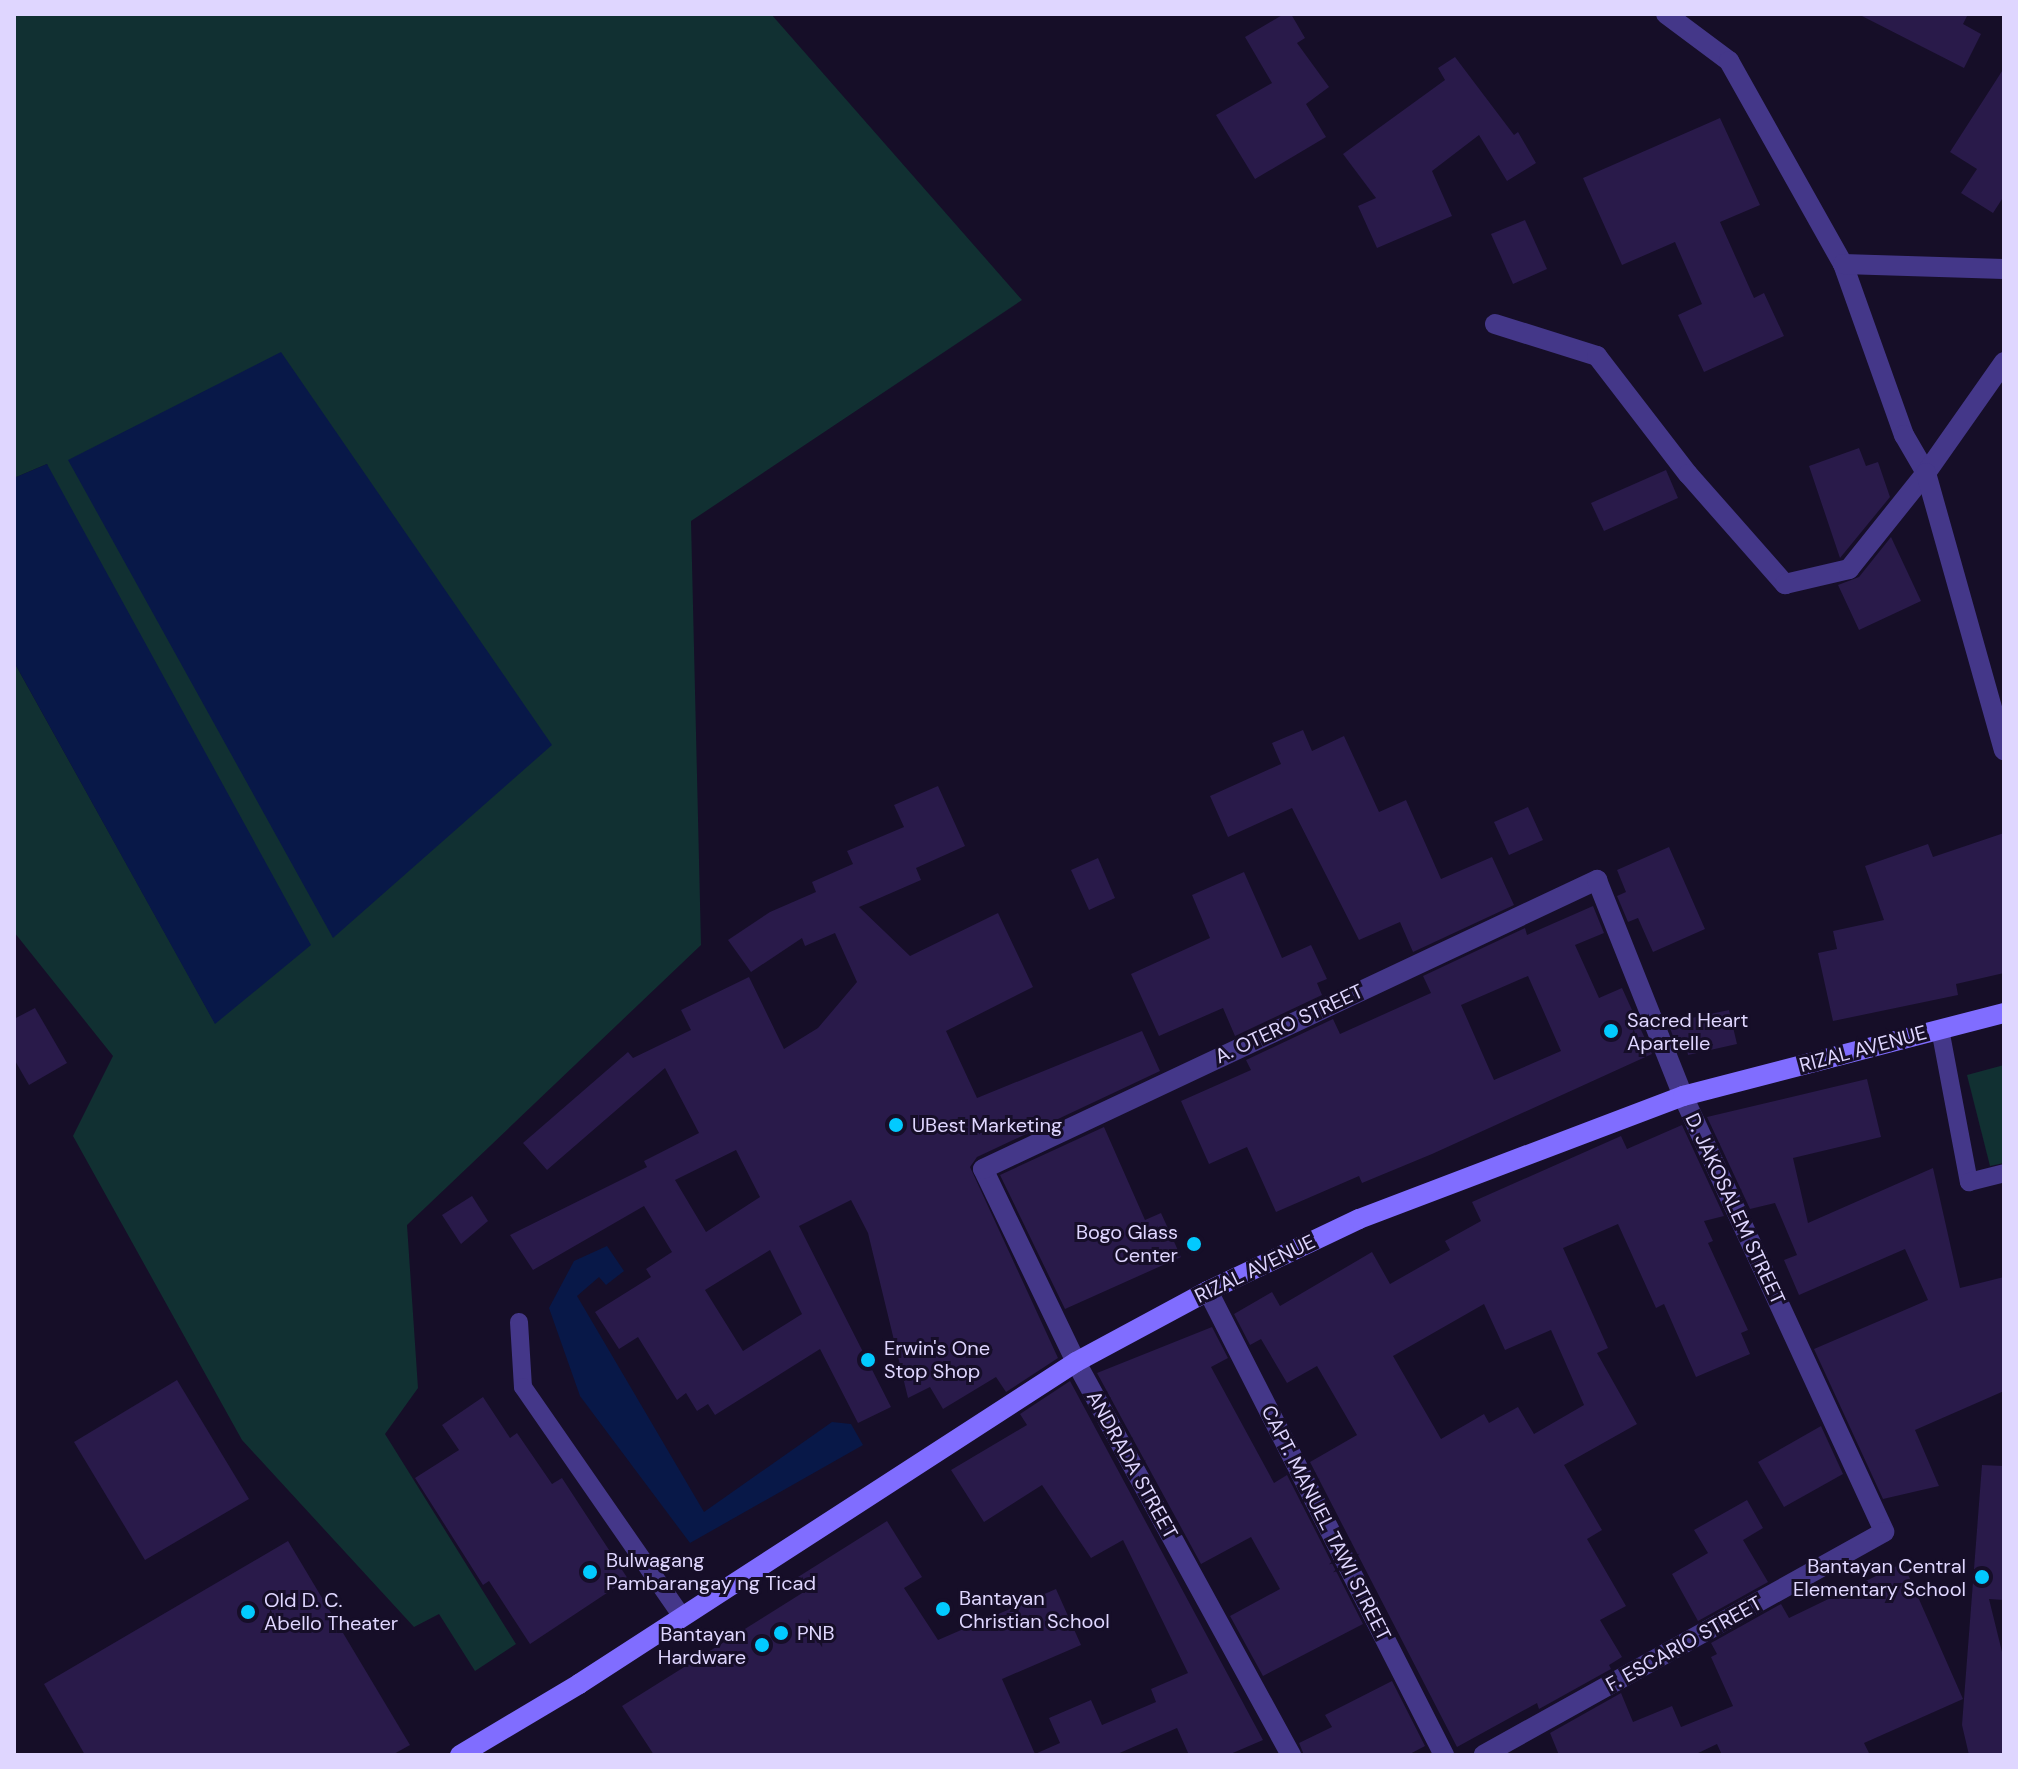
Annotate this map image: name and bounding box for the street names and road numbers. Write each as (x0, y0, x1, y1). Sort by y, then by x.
street label: A. OTERO STREET (1211, 979, 1367, 1069)
street label: RIZAL AVENUE (1797, 1020, 1929, 1078)
street label: D. JAKOSALEM STREET (1680, 1109, 1790, 1309)
street label: RIZAL AVENUE (1191, 1230, 1319, 1308)
street label: ANDRADA STREET (1081, 1387, 1183, 1543)
street label: CAPT. MANUEL TAWI STREET (1256, 1401, 1396, 1645)
street label: F. ESCARIO STREET (1602, 1591, 1766, 1697)

